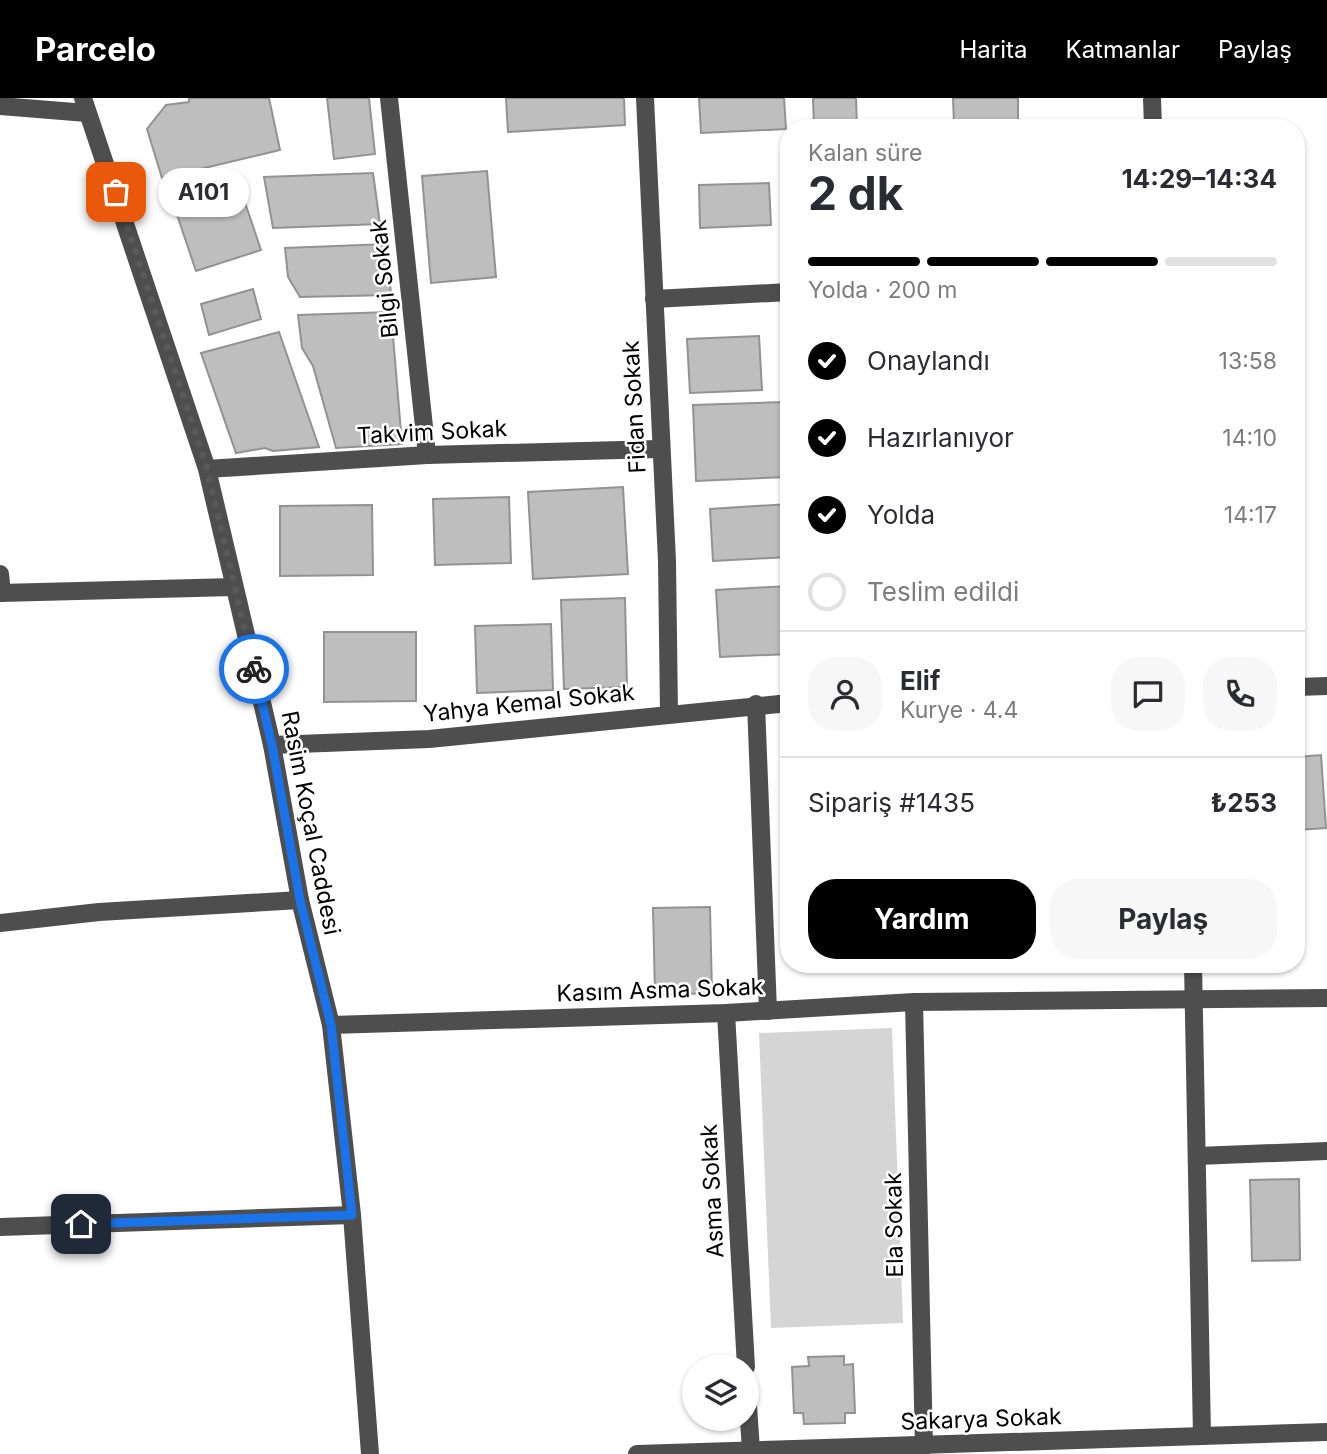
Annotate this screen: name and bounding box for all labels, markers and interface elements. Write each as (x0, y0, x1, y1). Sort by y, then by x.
text: Parcelo (35, 29, 156, 69)
text: Harita (960, 35, 1028, 64)
text: Katmanlar (1066, 35, 1180, 64)
text: Paylaş (1218, 35, 1292, 64)
text: Kalan süre (808, 139, 922, 167)
pin (86, 162, 146, 222)
text: 14:29–14:34 (1121, 163, 1277, 194)
text: 2 dk (808, 165, 904, 221)
callout: A101 (158, 168, 249, 217)
icon: bag (97, 173, 135, 211)
text: A101 (178, 178, 229, 206)
street label: Bilgi Sokak (364, 218, 404, 340)
text: Yolda · 200 m (808, 276, 957, 304)
street label: Fidan Sokak (617, 340, 651, 474)
icon: check (808, 342, 846, 380)
text: Onaylandı (867, 345, 990, 376)
text: 13:58 (1219, 347, 1277, 375)
street label: Takvim Sokak (356, 414, 508, 450)
icon: check (808, 419, 846, 457)
text: Hazırlanıyor (867, 422, 1014, 453)
text: 14:10 (1222, 424, 1277, 452)
icon: check (808, 496, 846, 534)
text: Yolda (867, 499, 935, 530)
text: 14:17 (1224, 501, 1277, 529)
text: Teslim edildi (867, 576, 1019, 607)
courier (219, 634, 289, 704)
icon: bike (235, 650, 273, 688)
button: person (808, 657, 882, 731)
button: chat (1111, 657, 1185, 731)
button: phone (1203, 657, 1277, 731)
text: Elif (900, 665, 940, 696)
street label: Yahya Kemal Sokak (422, 678, 636, 728)
text: Kurye · 4.4 (900, 696, 1018, 724)
street label: Rasim Koçal Caddesi (276, 709, 346, 937)
text: Sipariş #1435 (808, 787, 975, 818)
text: ₺253 (1210, 787, 1277, 818)
button: Yardım (808, 879, 1036, 959)
button: Paylaş (1050, 879, 1277, 959)
street label: Kasım Asma Sokak (556, 972, 764, 1008)
street label: Asma Sokak (694, 1123, 729, 1259)
street label: Ela Sokak (879, 1172, 909, 1278)
pin (51, 1194, 111, 1254)
icon: home (62, 1205, 100, 1243)
map controls (682, 1354, 759, 1431)
button: layers (682, 1354, 759, 1431)
street label: Sakarya Sokak (900, 1402, 1062, 1436)

